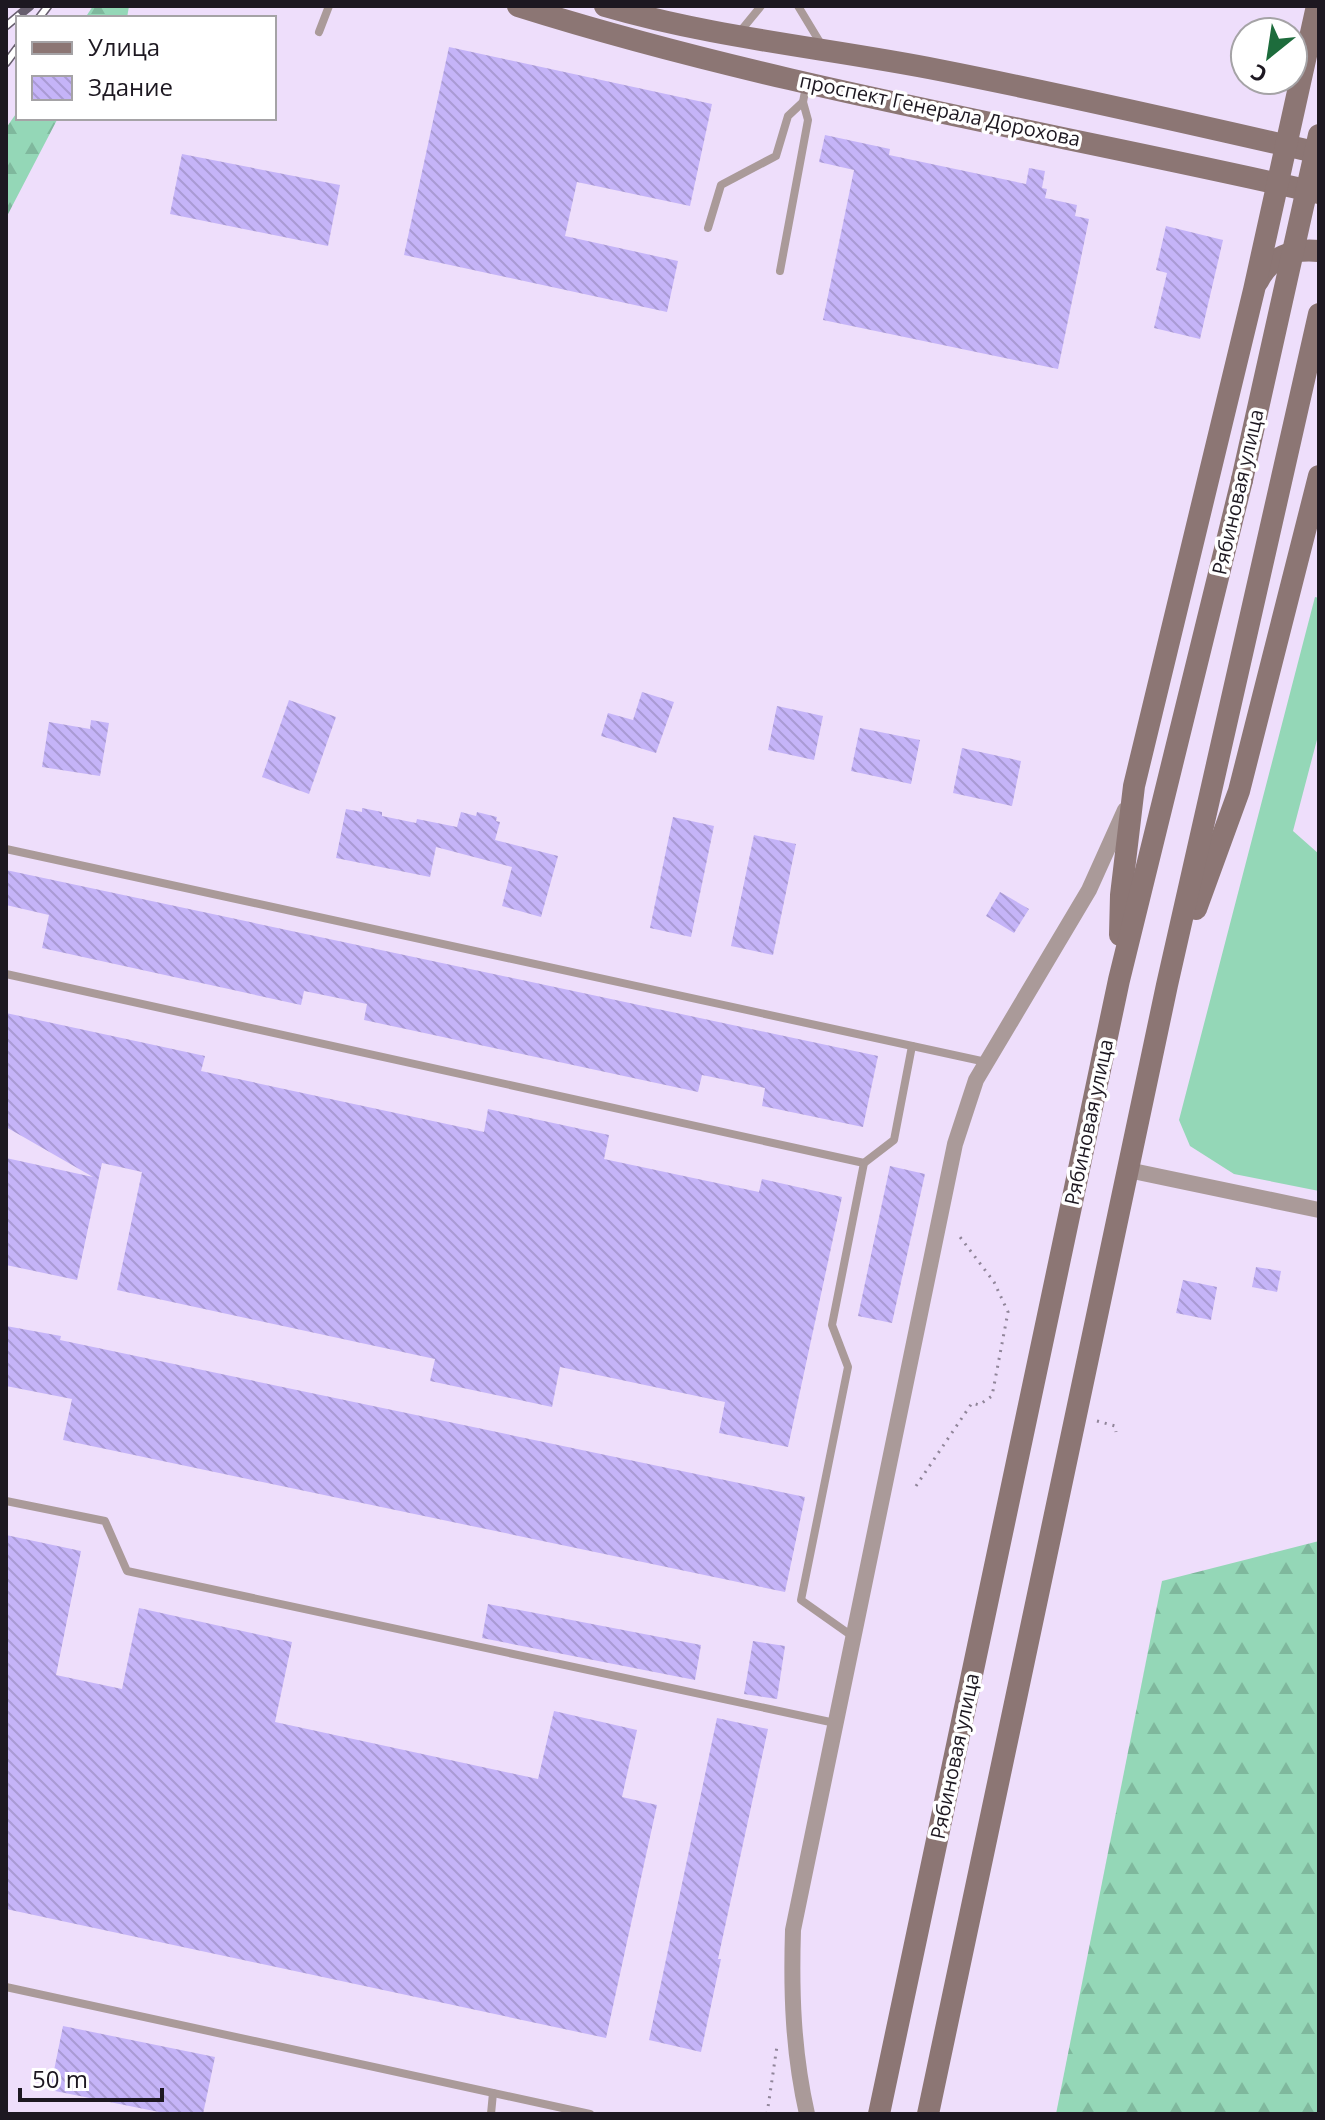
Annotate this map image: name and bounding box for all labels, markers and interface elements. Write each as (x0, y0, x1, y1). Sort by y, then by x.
legend (16, 16, 276, 120)
north arrow (1229, 16, 1309, 96)
text: Улица (88, 30, 160, 63)
text: С (1245, 58, 1272, 91)
street label: проспект Генерала Дорохова (797, 67, 1083, 153)
text: Здание (88, 70, 173, 103)
street label: Рябиновая улица (1205, 406, 1270, 577)
street label: Рябиновая улица (1058, 1036, 1119, 1207)
street label: Рябиновая улица (924, 1670, 985, 1841)
scale bar (20, 2052, 162, 2102)
text: 50 m (32, 2062, 88, 2095)

